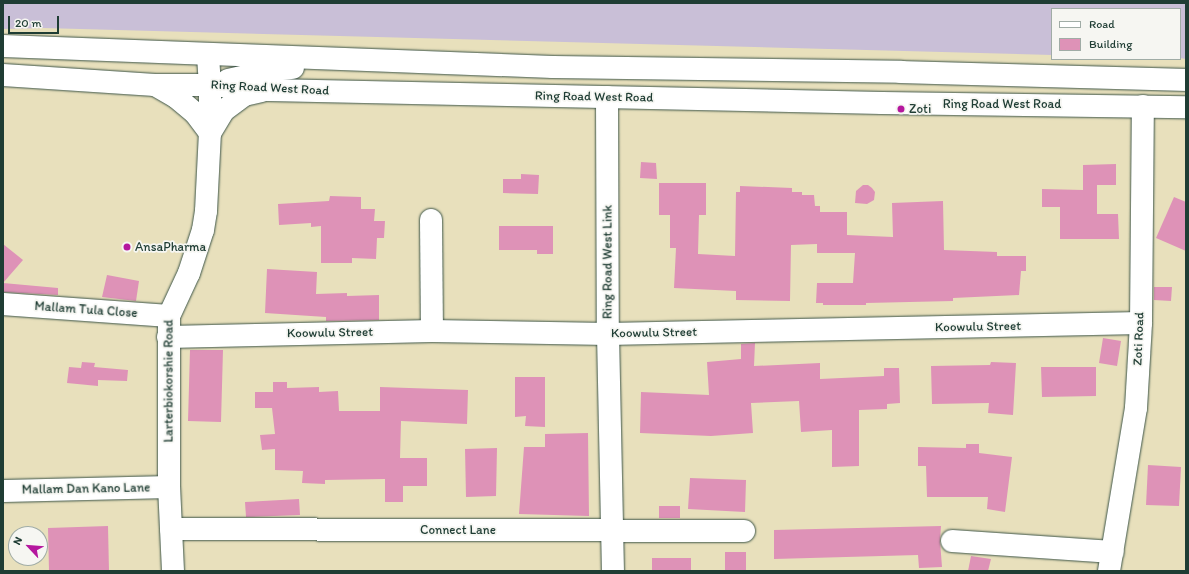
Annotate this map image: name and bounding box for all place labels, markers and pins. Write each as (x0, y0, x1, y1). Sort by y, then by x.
place label: Zoti (909, 101, 931, 117)
marker: Zoti (896, 104, 906, 114)
place label: AnsaPharma (135, 239, 206, 255)
marker: AnsaPharma (122, 242, 132, 252)

